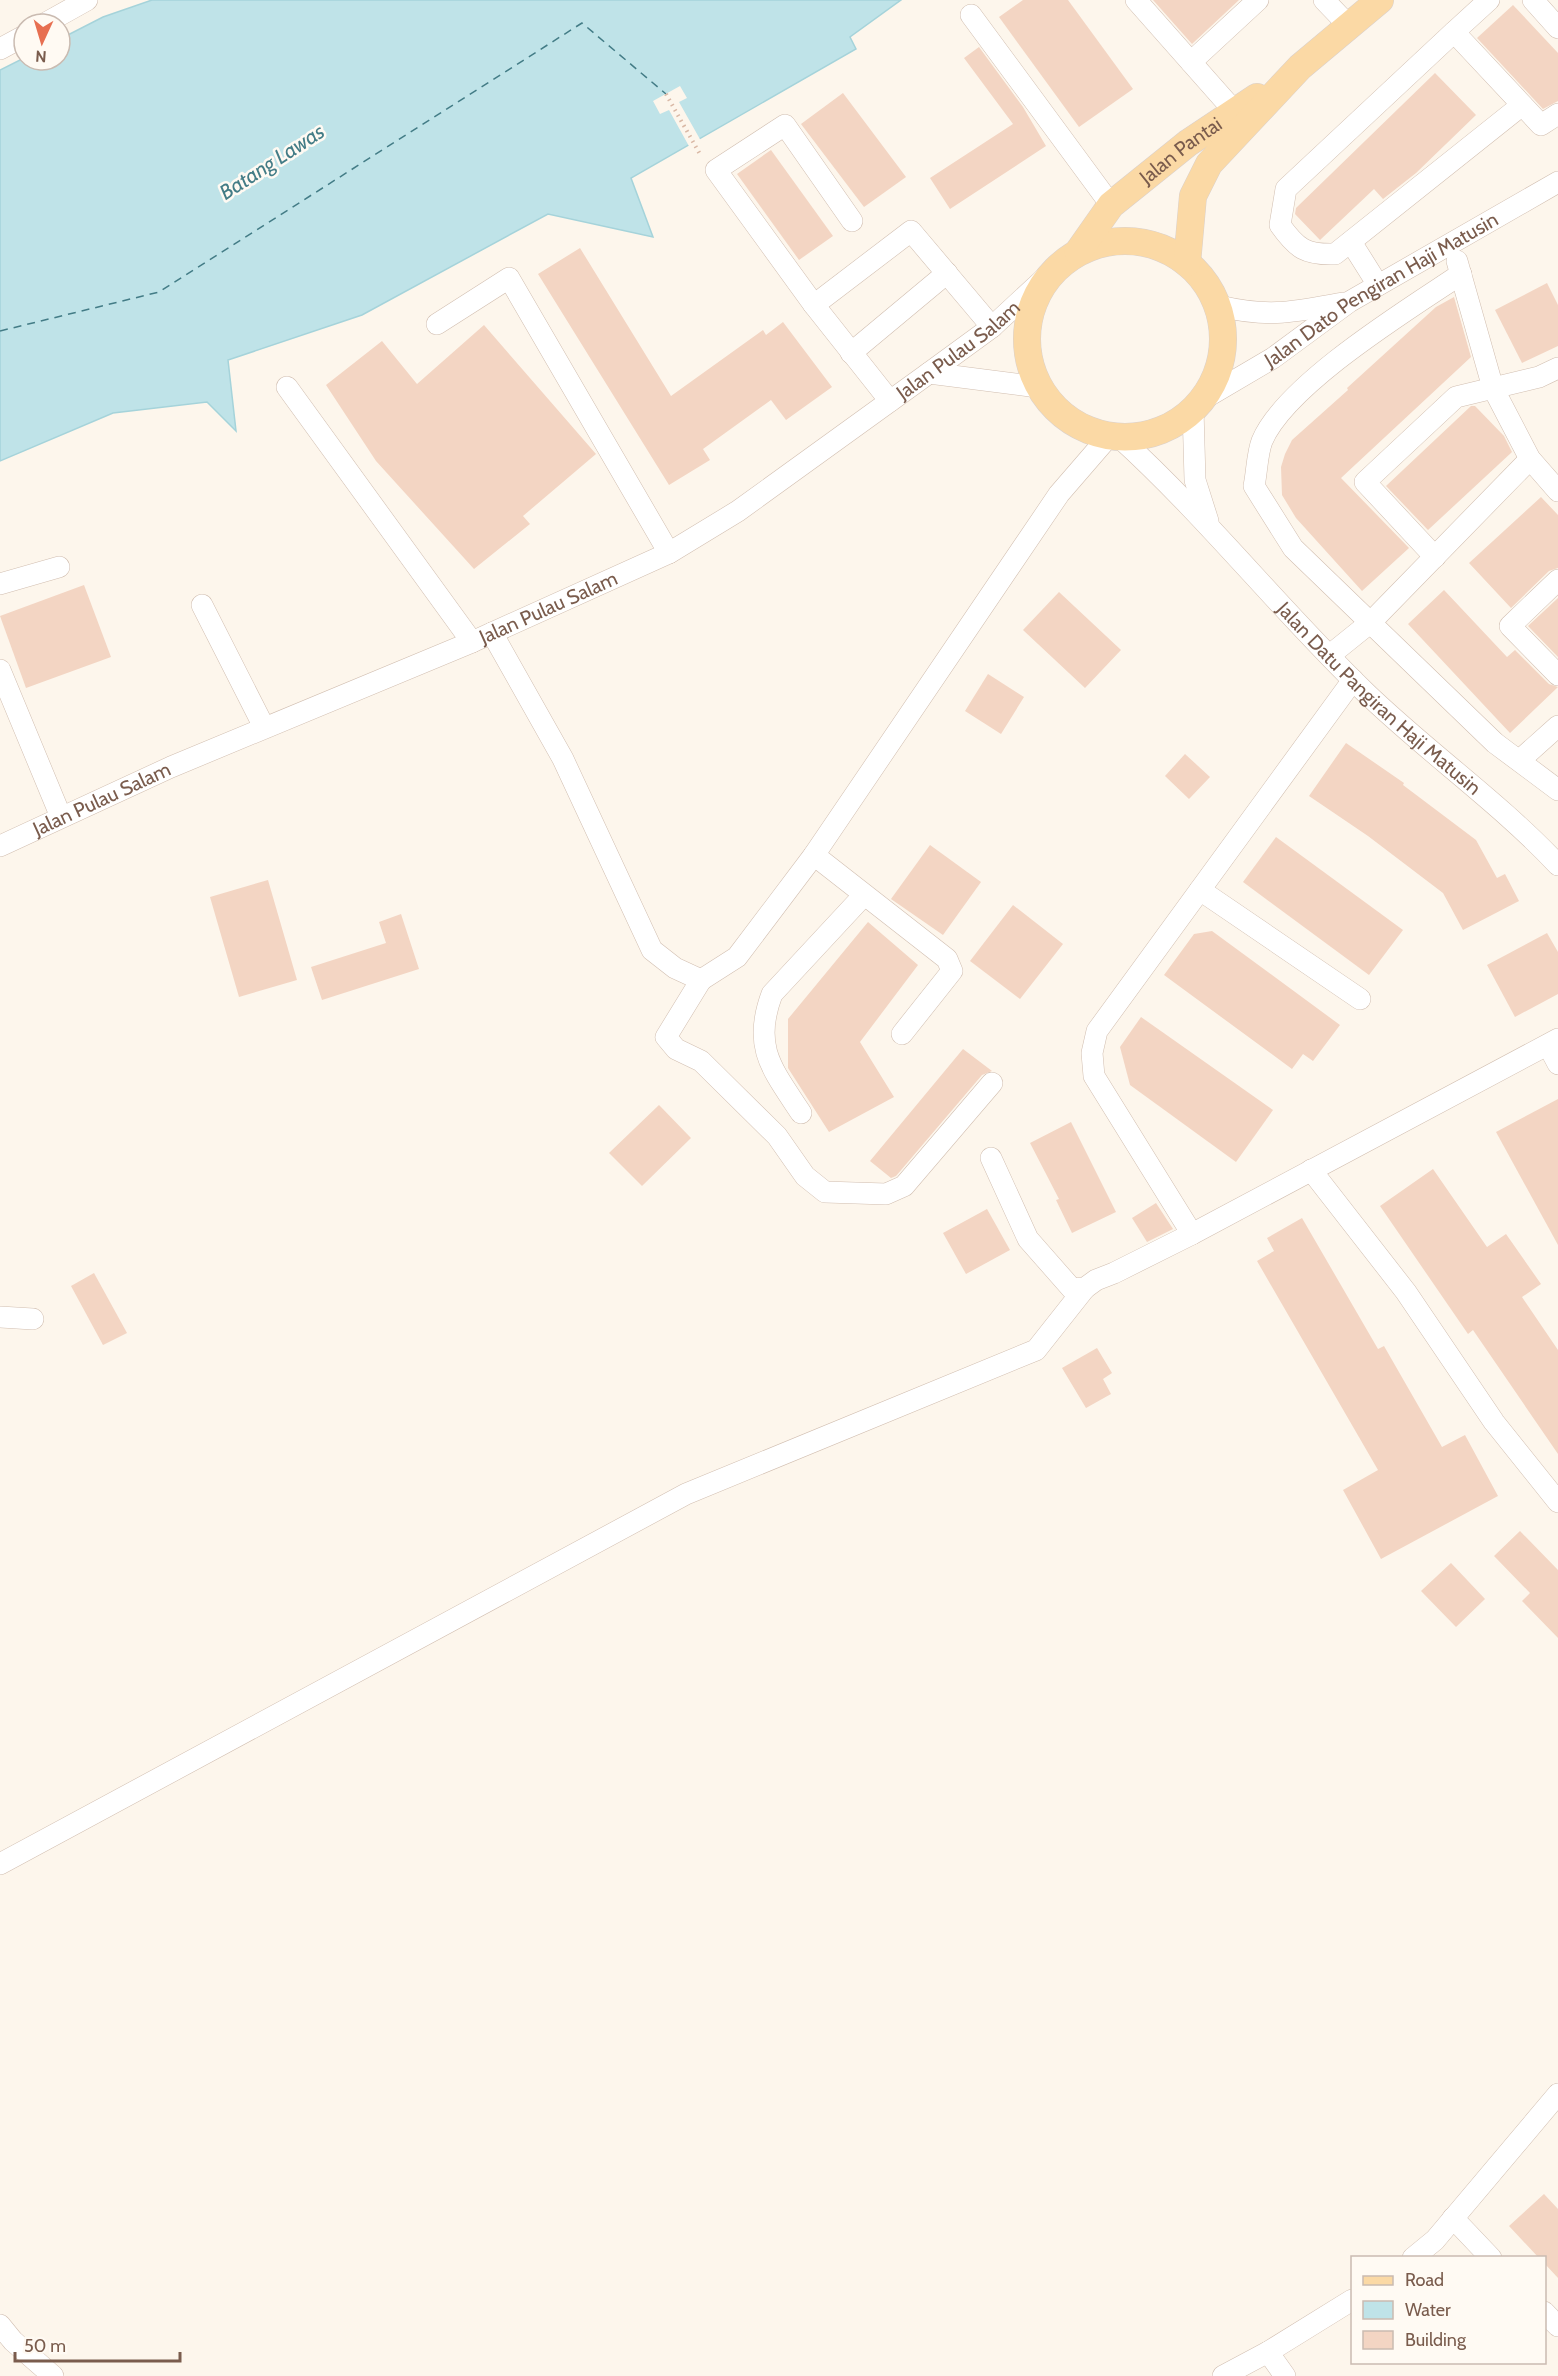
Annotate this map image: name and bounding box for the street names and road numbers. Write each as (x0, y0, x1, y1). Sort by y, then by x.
street label: Jalan Pantai (1134, 112, 1226, 190)
street label: Jalan Dato Pengiran Haji Matusin (1259, 207, 1502, 373)
street label: Jalan Pulau Salam (891, 295, 1025, 405)
street label: Jalan Pulau Salam (475, 566, 621, 650)
street label: Jalan Datu Pangiran Haji Matusin (1271, 596, 1486, 800)
street label: Jalan Pulau Salam (28, 757, 174, 842)

